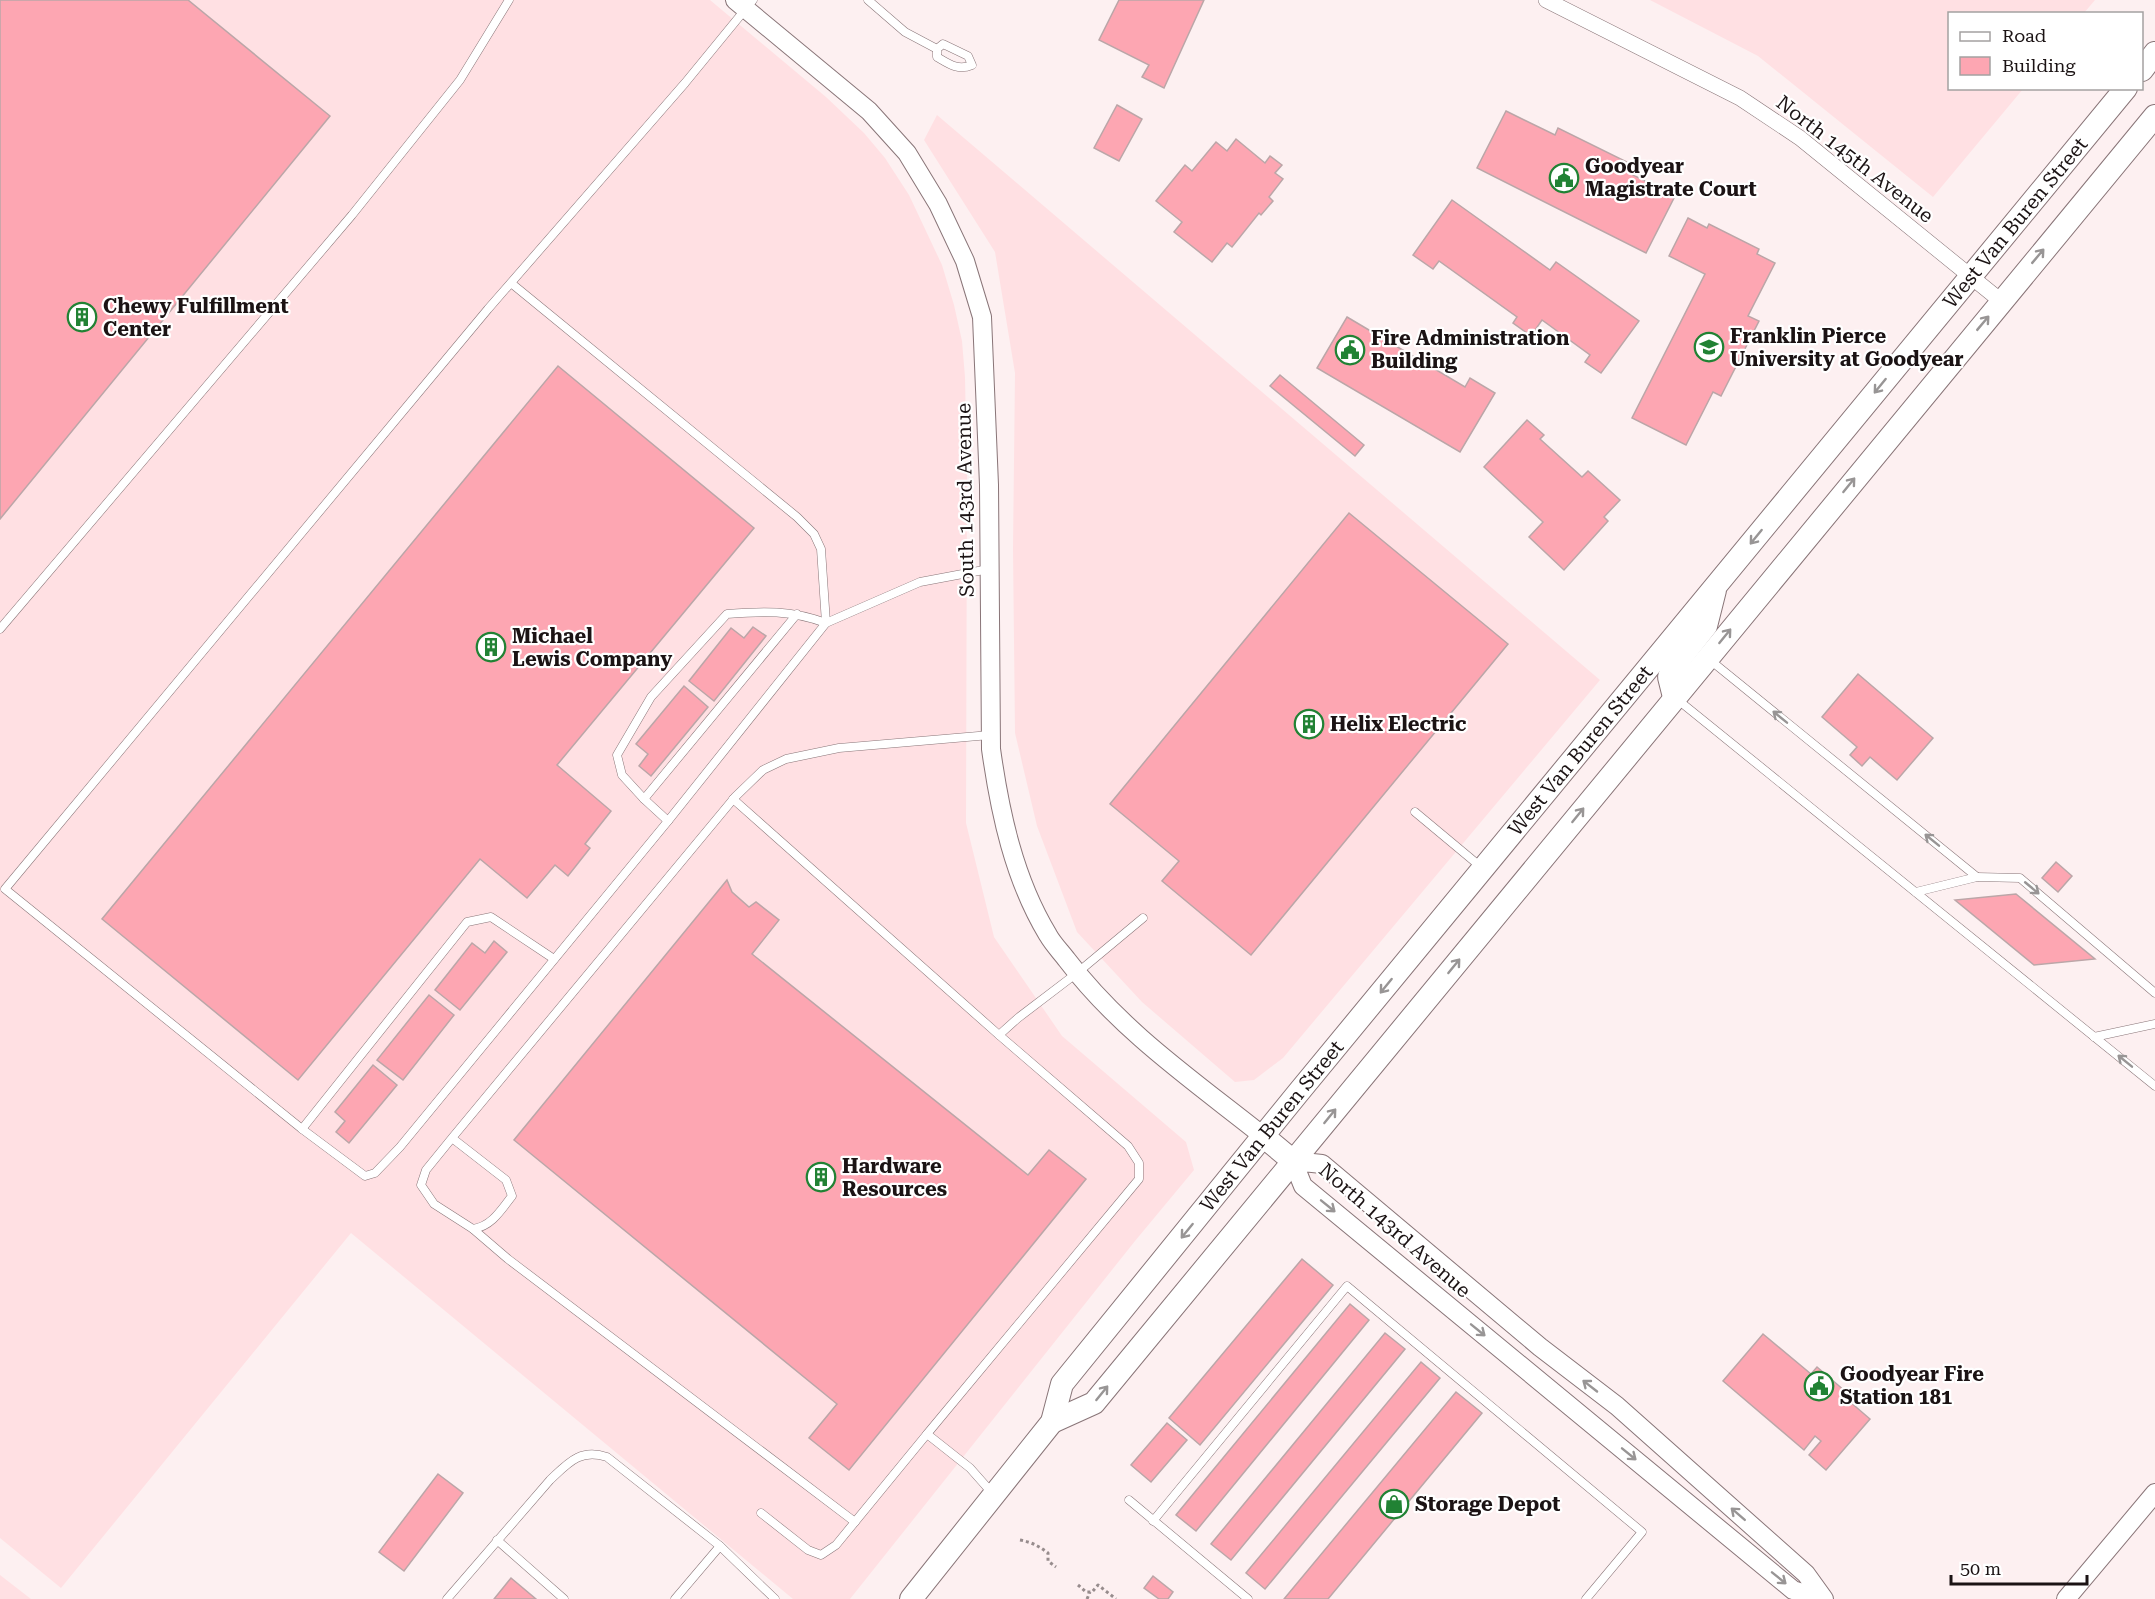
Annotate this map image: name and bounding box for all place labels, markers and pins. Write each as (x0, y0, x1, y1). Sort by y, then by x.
place label: Goodyear Magistrate Court (1585, 154, 1757, 201)
public building icon: Goodyear Magistrate Court (1548, 162, 1580, 194)
place label: Chewy Fulfillment Center (103, 294, 289, 341)
building icon: Chewy Fulfillment Center (66, 301, 98, 333)
place label: Franklin Pierce University at Goodyear (1730, 324, 1964, 371)
place label: Fire Administration Building (1371, 326, 1570, 373)
school or university icon: Franklin Pierce University at Goodyear (1693, 331, 1725, 363)
public building icon: Fire Administration Building (1334, 334, 1366, 366)
place label: Michael Lewis Company (512, 624, 672, 671)
building icon: Michael Lewis Company (475, 631, 507, 663)
building icon: Helix Electric (1293, 708, 1325, 740)
place label: Helix Electric (1330, 712, 1467, 736)
place label: Hardware Resources (842, 1154, 947, 1201)
building icon: Hardware Resources (805, 1161, 837, 1193)
place label: Goodyear Fire Station 181 (1840, 1362, 1984, 1409)
public building icon: Goodyear Fire Station 181 (1803, 1370, 1835, 1402)
shop icon: Storage Depot (1378, 1488, 1410, 1520)
place label: Storage Depot (1415, 1492, 1560, 1516)

